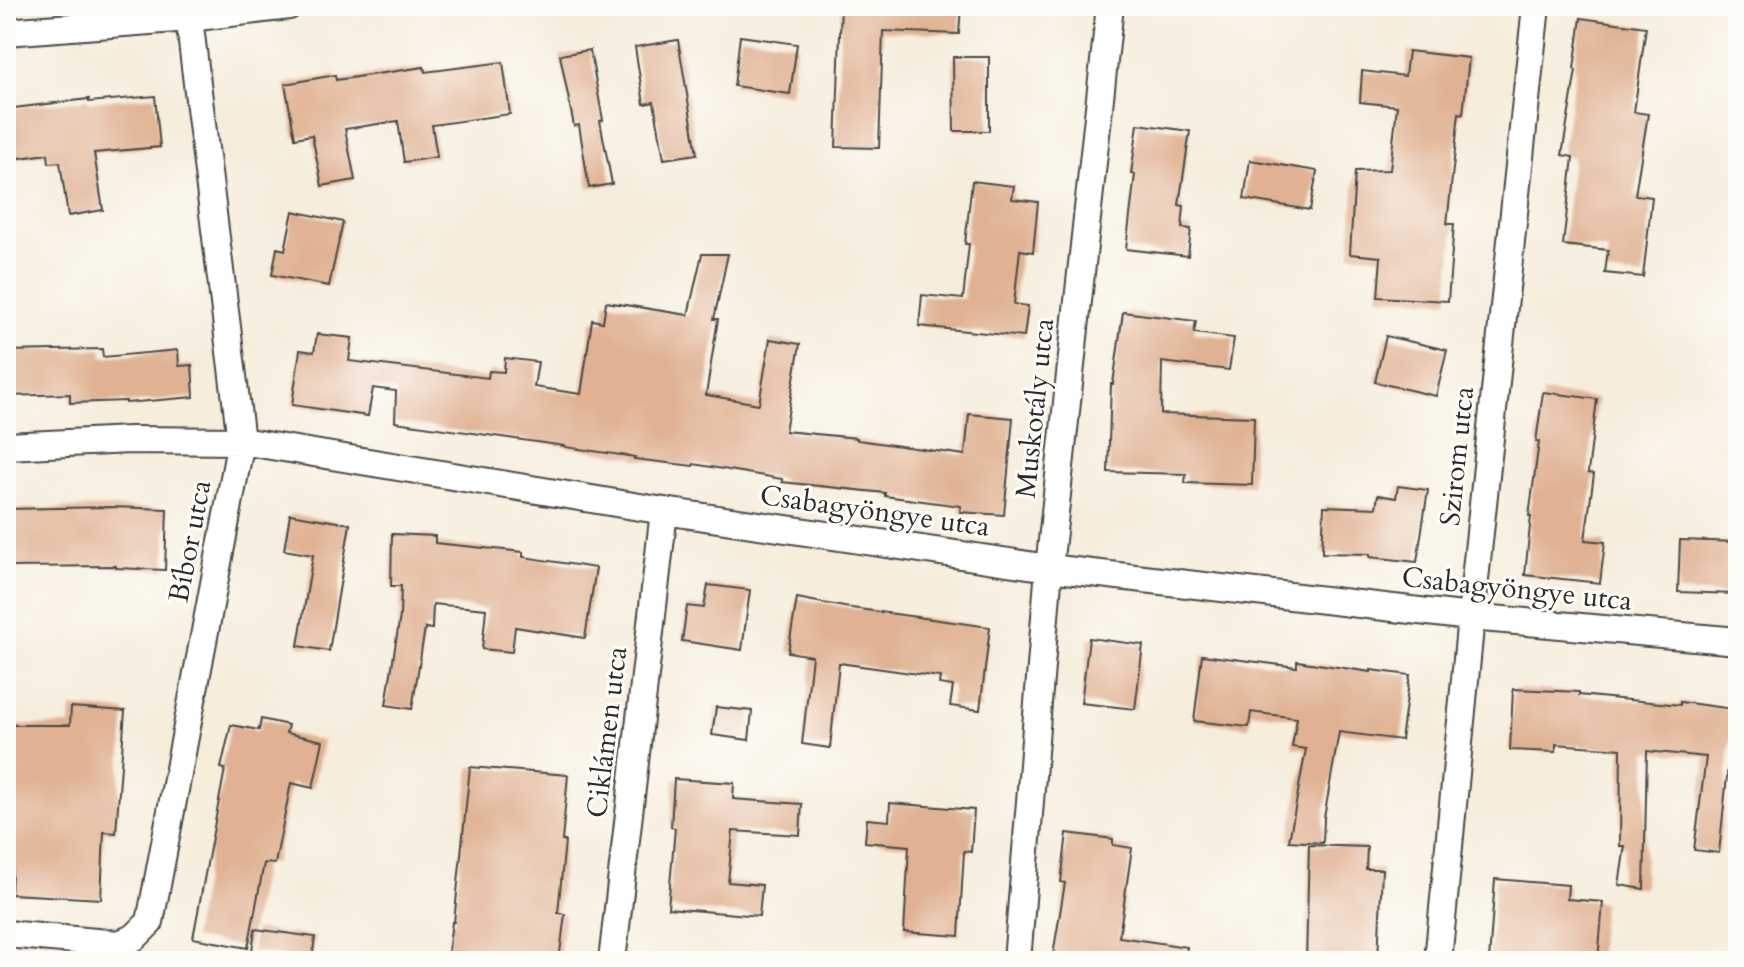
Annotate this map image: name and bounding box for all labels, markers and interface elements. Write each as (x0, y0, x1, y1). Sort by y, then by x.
street label: Muskotály utca (1007, 316, 1063, 500)
street label: Szirom utca (1431, 384, 1483, 528)
street label: Csabagyöngye utca (758, 476, 992, 546)
street label: Bíbor utca (160, 477, 220, 606)
street label: Csabagyöngye utca (1400, 558, 1634, 620)
street label: Ciklámen utca (578, 644, 636, 820)

